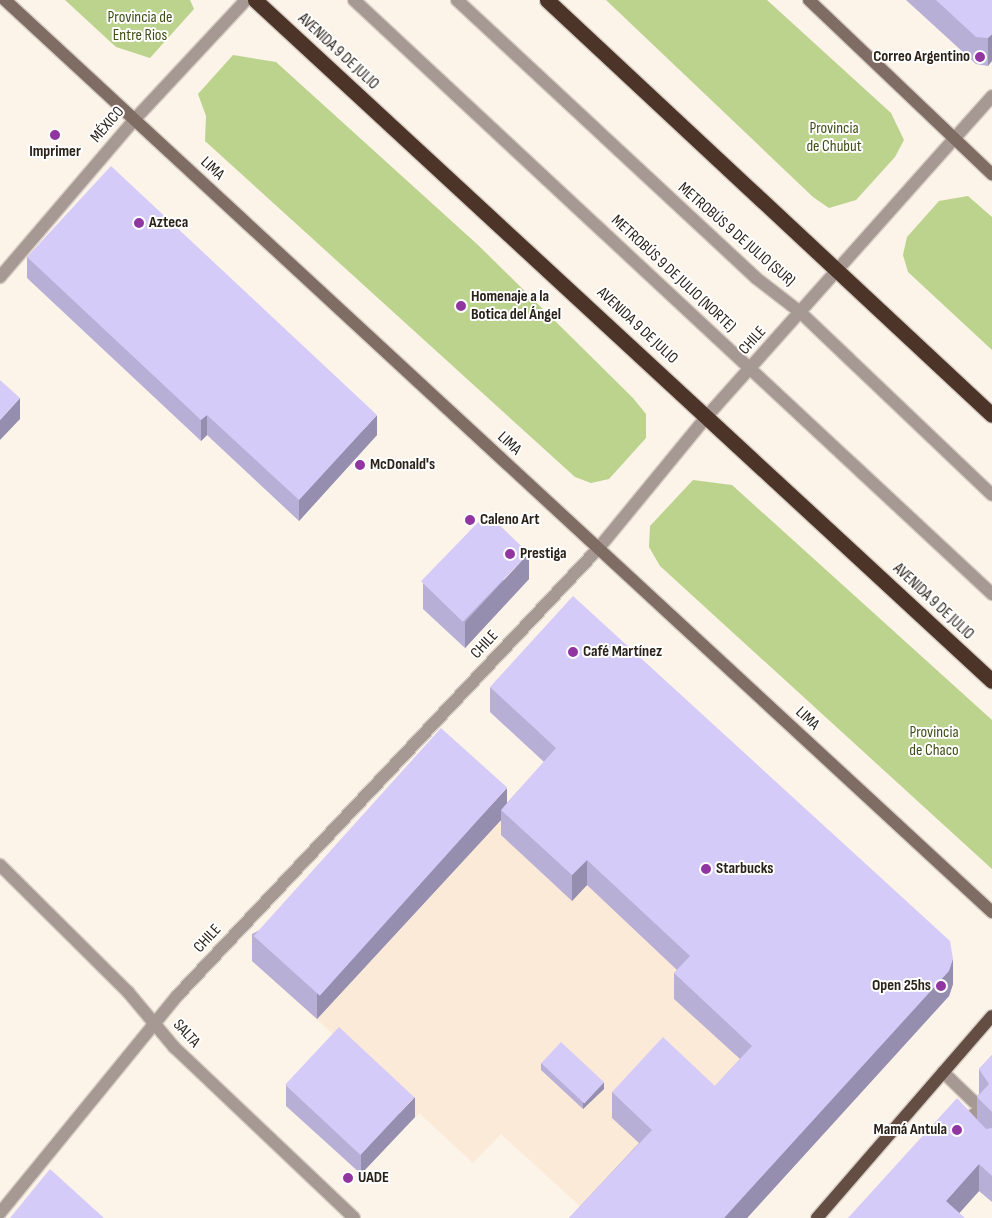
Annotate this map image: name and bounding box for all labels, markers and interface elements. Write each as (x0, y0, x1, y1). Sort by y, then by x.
park label: Provincia de Entre Rios (108, 8, 172, 46)
street label: AVENIDA 9 DE JULIO (294, 10, 382, 94)
place label: Correo Argentino (873, 47, 970, 67)
marker: Correo Argentino (974, 51, 986, 63)
street label: MÉXICO (87, 103, 129, 147)
park label: Provincia de Chubut (806, 119, 862, 157)
marker: Imprimer (49, 129, 61, 141)
place label: Imprimer (29, 142, 81, 162)
street label: LIMA (196, 153, 228, 185)
street label: METROBÚS 9 DE JULIO (SUR) (674, 179, 798, 291)
street label: METROBÚS 9 DE JULIO (NORTE) (607, 211, 739, 337)
place label: Azteca (149, 213, 188, 233)
marker: Azteca (133, 217, 145, 229)
street label: AVENIDA 9 DE JULIO (593, 284, 681, 368)
place label: Homenaje a la Botica del Ángel (471, 287, 561, 325)
marker: Homenaje a la Botica del Ángel (455, 300, 467, 312)
street label: CHILE (735, 323, 771, 359)
street label: LIMA (493, 428, 525, 460)
place label: McDonald's (370, 455, 435, 475)
marker: McDonald's (354, 459, 366, 471)
place label: Caleno Art (480, 510, 540, 530)
marker: Caleno Art (464, 514, 476, 526)
place label: Prestiga (520, 544, 567, 564)
marker: Prestiga (504, 548, 516, 560)
street label: AVENIDA 9 DE JULIO (889, 560, 977, 644)
street label: CHILE (467, 627, 503, 663)
place label: Café Martínez (583, 642, 662, 662)
marker: Café Martínez (567, 646, 579, 658)
street label: LIMA (791, 703, 823, 735)
park label: Provincia de Chaco (909, 723, 959, 761)
place label: Starbucks (716, 859, 773, 879)
marker: Starbucks (700, 863, 712, 875)
street label: CHILE (190, 921, 226, 957)
place label: Open 25hs (872, 976, 931, 996)
marker: Open 25hs (935, 980, 947, 992)
street label: SALTA (168, 1016, 204, 1052)
place label: Mamá Antula (874, 1120, 947, 1140)
marker: Mamá Antula (951, 1124, 963, 1136)
place label: UADE (358, 1168, 389, 1188)
marker: UADE (342, 1172, 354, 1184)

